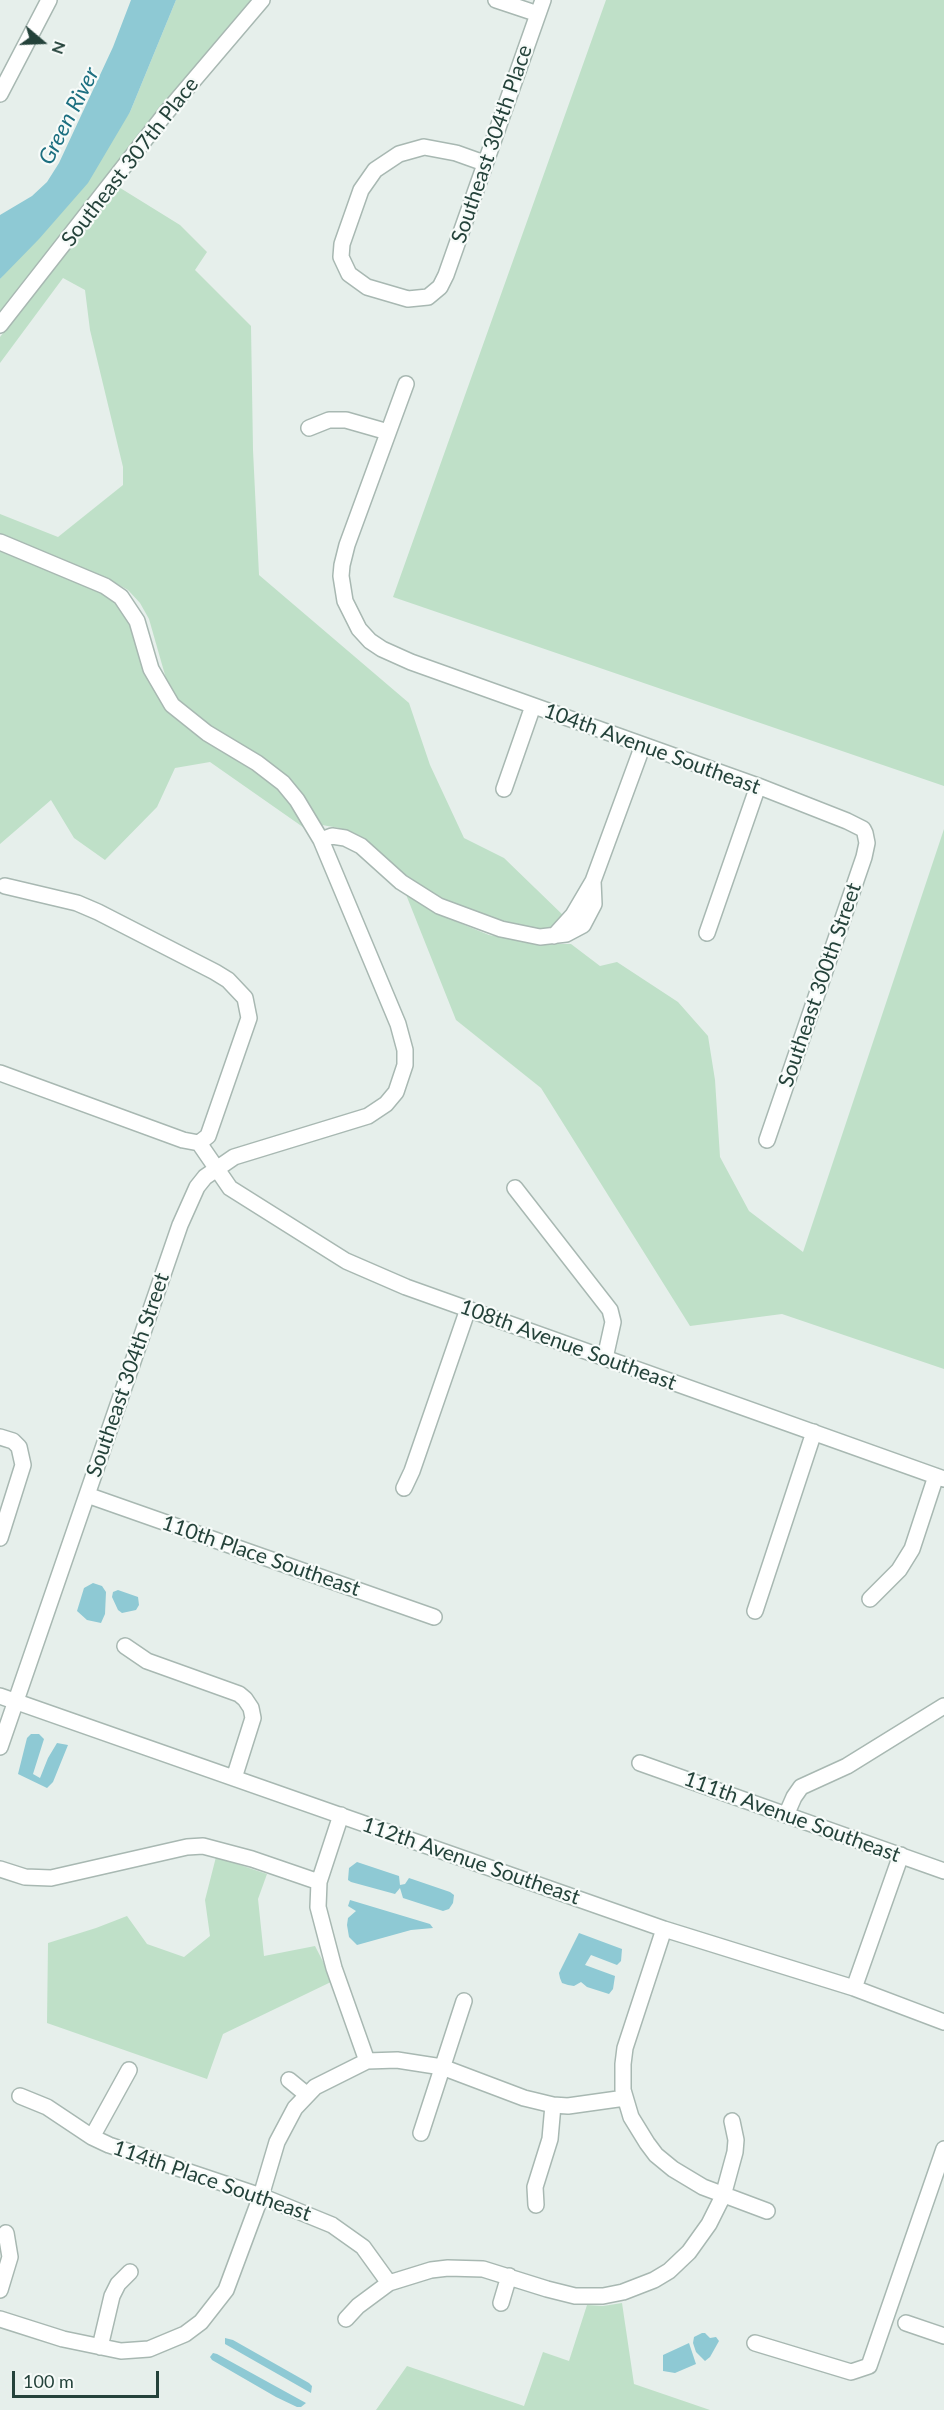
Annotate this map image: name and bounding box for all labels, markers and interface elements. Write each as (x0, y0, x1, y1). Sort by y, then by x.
north arrow (12, 12, 72, 72)
text: N (49, 39, 70, 57)
street label: Southeast 304th Place (446, 42, 538, 246)
water label: Green River (33, 63, 105, 169)
street label: Southeast 307th Place (56, 72, 204, 252)
street label: 104th Avenue Southeast (540, 698, 764, 800)
street label: Southeast 300th Street (773, 880, 867, 1090)
street label: Southeast 304th Street (81, 1270, 175, 1480)
street label: 108th Avenue Southeast (456, 1294, 680, 1396)
street label: 110th Place Southeast (159, 1510, 363, 1602)
street label: 111th Avenue Southeast (680, 1766, 904, 1868)
street label: 112th Avenue Southeast (359, 1812, 583, 1910)
street label: 114th Place Southeast (110, 2135, 314, 2227)
scale bar (15, 2359, 162, 2397)
text: 100 m (23, 2370, 74, 2392)

